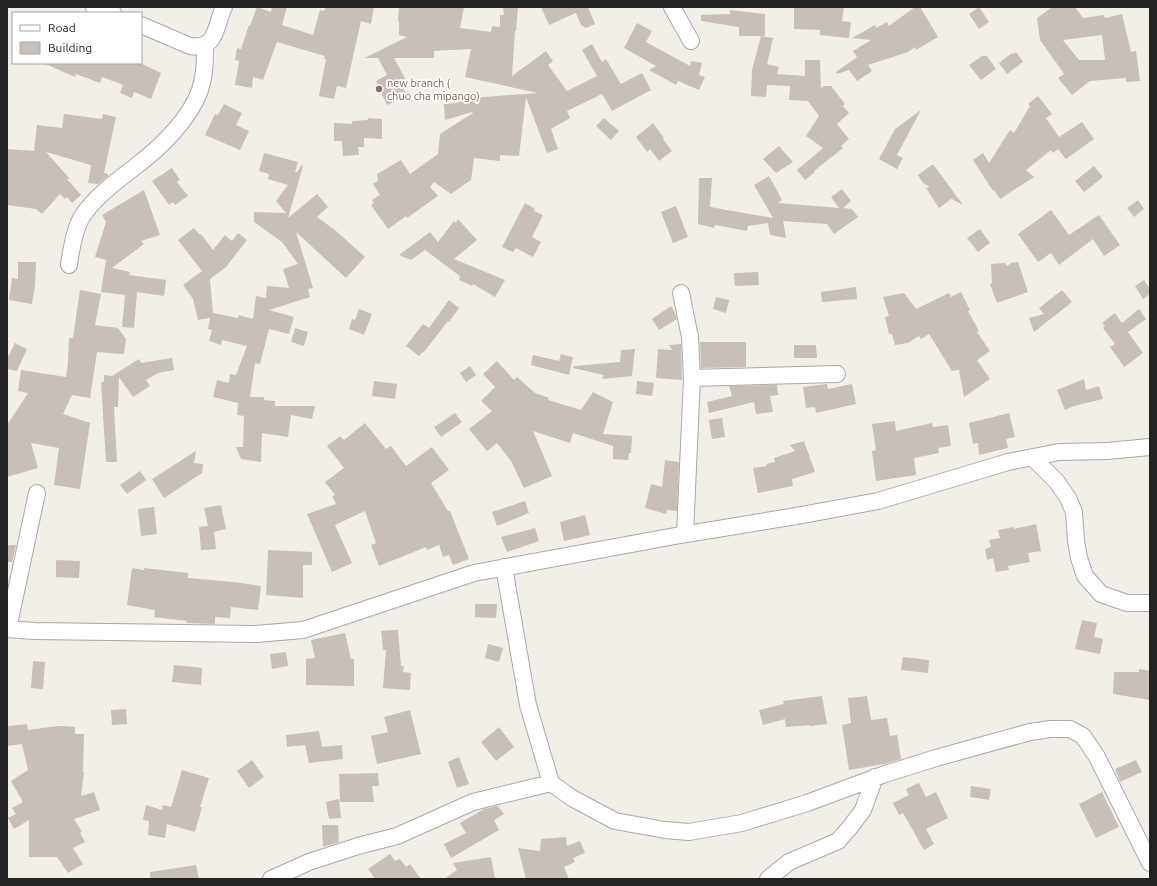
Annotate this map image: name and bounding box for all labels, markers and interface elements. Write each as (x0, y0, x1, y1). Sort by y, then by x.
legend (12, 12, 142, 64)
text: Road (48, 21, 76, 34)
text: Building (48, 41, 92, 54)
place label: new branch ( chuo cha mipango) (387, 77, 480, 103)
marker: new branch ( chuo cha mipango) (374, 84, 384, 94)

